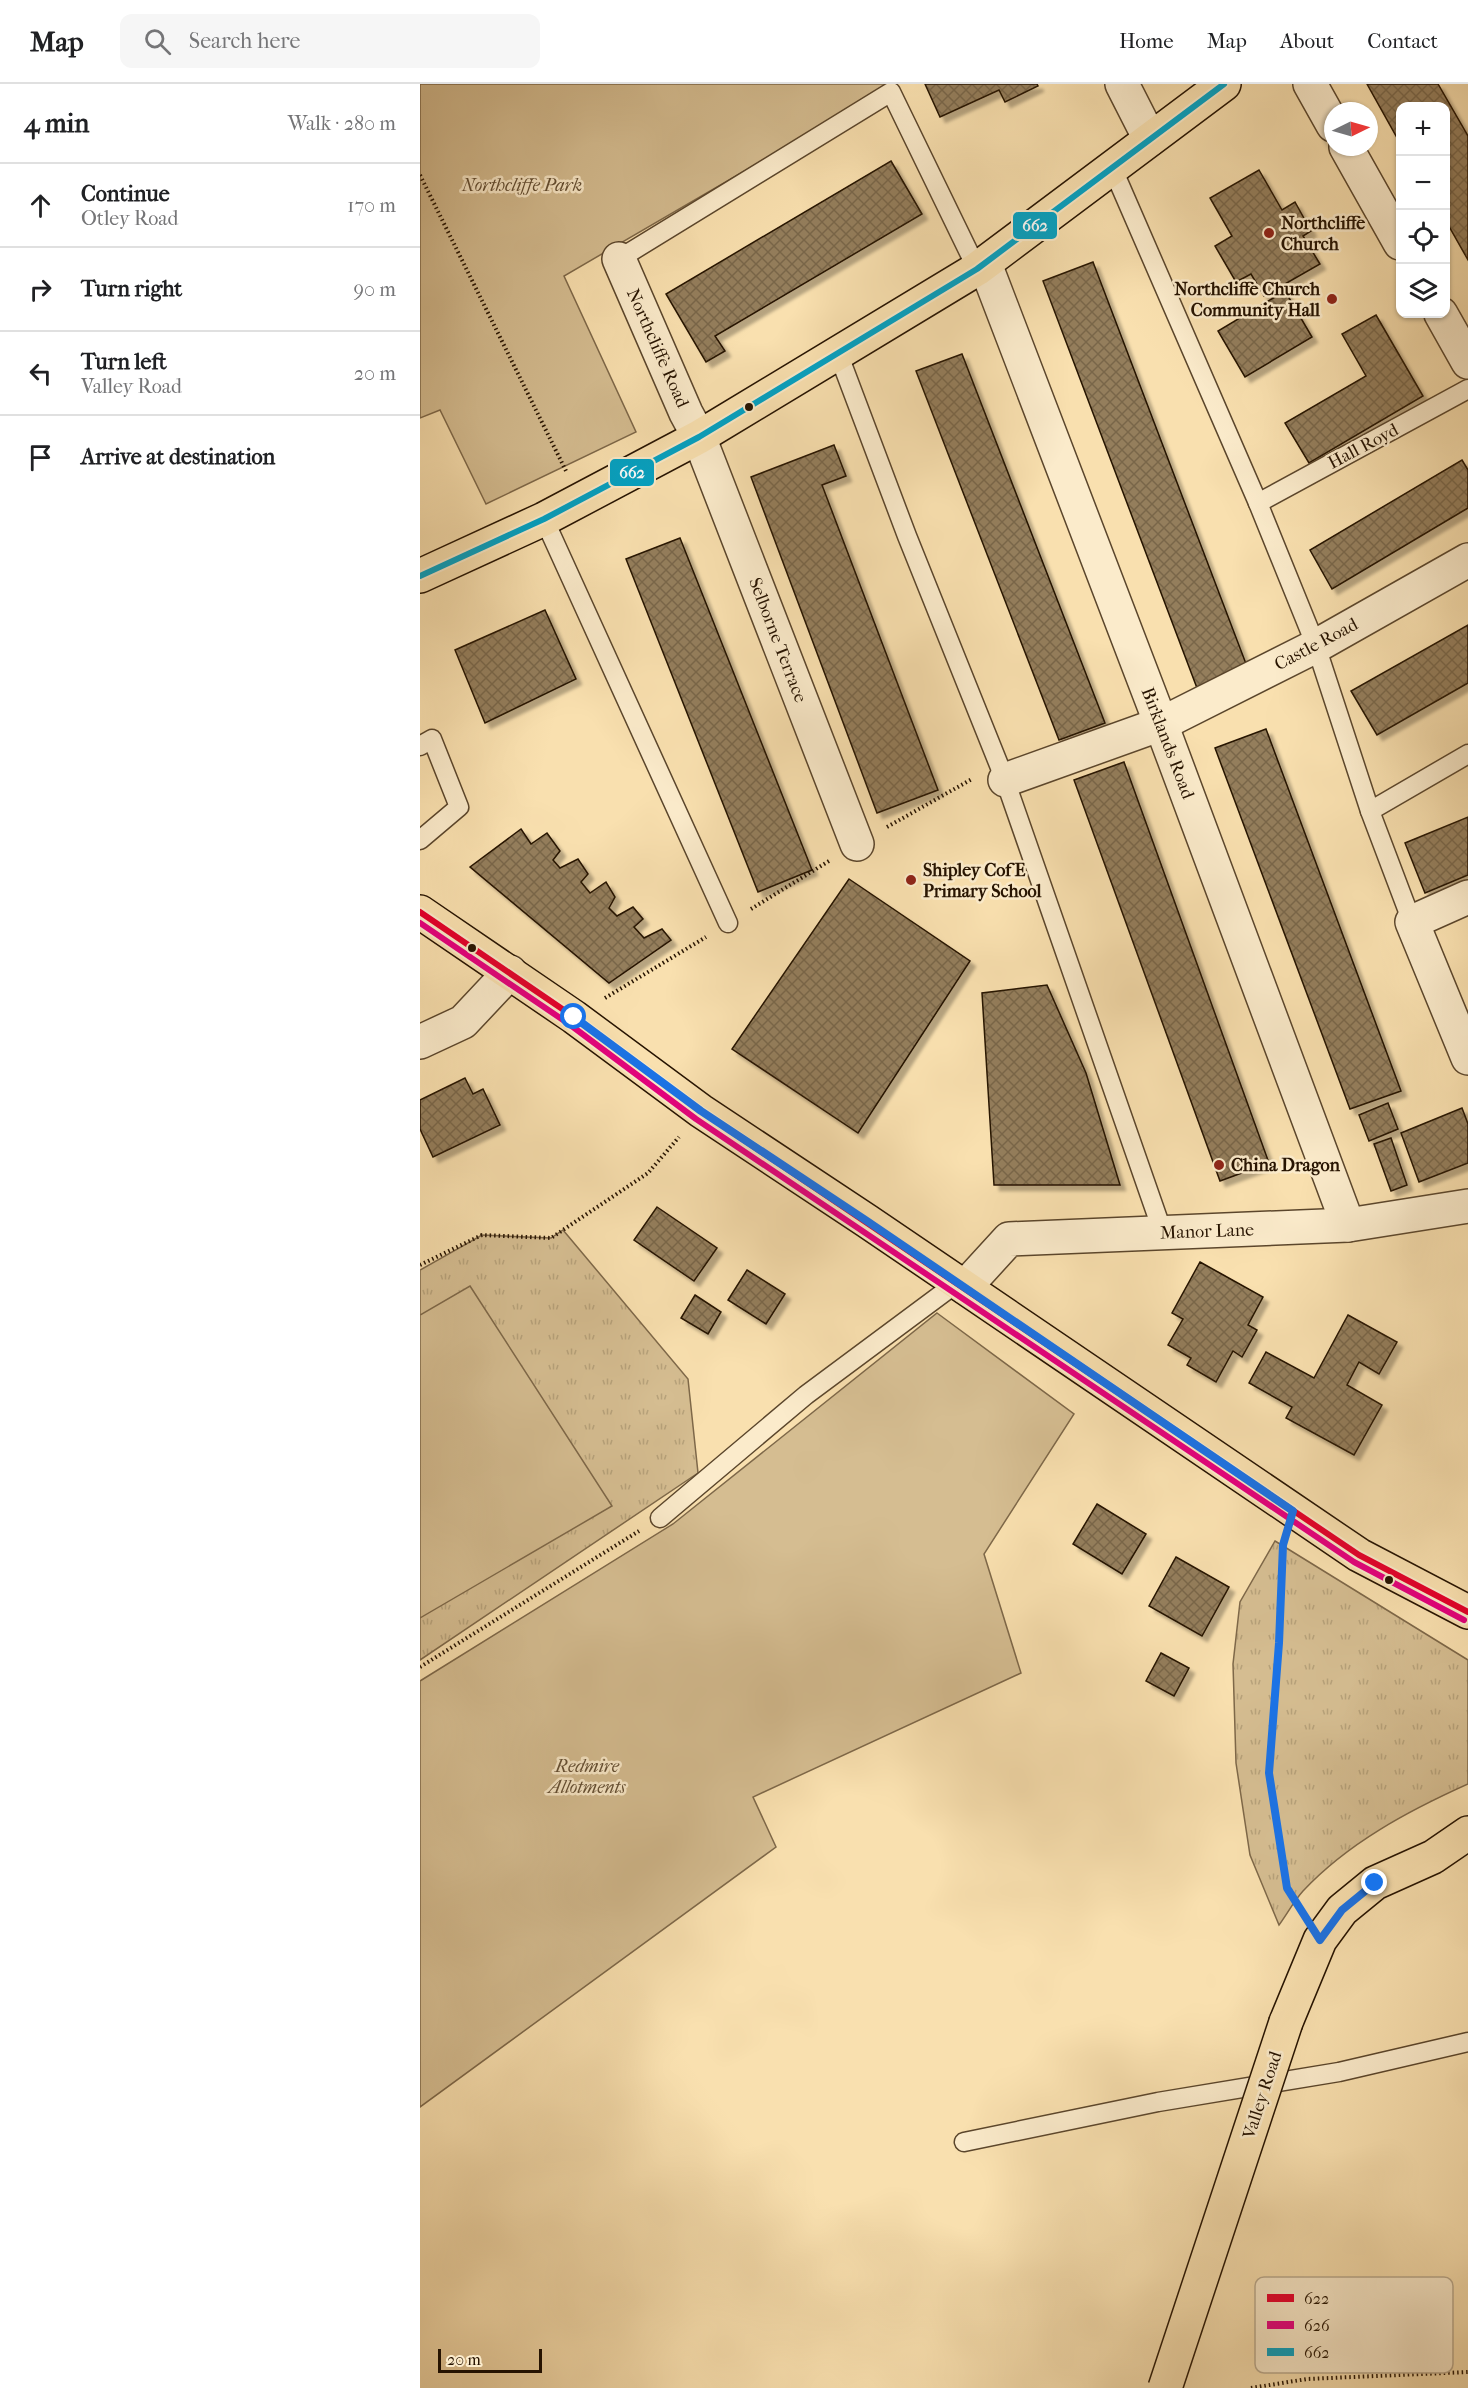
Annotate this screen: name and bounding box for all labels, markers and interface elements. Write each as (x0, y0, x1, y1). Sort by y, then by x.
search box (120, 14, 540, 68)
text: Map (30, 25, 84, 58)
icon: search (141, 25, 174, 58)
text: Search here (189, 28, 300, 54)
text: Home (1119, 29, 1174, 53)
text: Map (1207, 29, 1247, 53)
text: About (1280, 29, 1334, 53)
text: Contact (1367, 29, 1438, 53)
north arrow (1324, 102, 1378, 156)
map controls (1396, 102, 1450, 318)
button: + (1396, 102, 1450, 156)
text: 4 min (24, 108, 89, 139)
text: Walk · 280 m (288, 112, 396, 135)
button: − (1396, 156, 1450, 210)
park label: Northcliffe Park (461, 175, 582, 196)
text: Continue (81, 181, 170, 207)
icon: ahead (24, 189, 57, 222)
text: 170 m (347, 194, 396, 217)
text: Otley Road (81, 207, 178, 230)
button: locate (1396, 210, 1450, 264)
line badge: 662 (1012, 211, 1058, 240)
place label: Northcliffe Church (1281, 213, 1365, 255)
text: 662 (1022, 216, 1048, 235)
marker: Northcliffe Church (1262, 226, 1276, 240)
button: layers (1396, 264, 1450, 318)
icon: right (24, 273, 57, 306)
text: Turn right (81, 276, 182, 302)
text: 90 m (354, 278, 396, 301)
place label: Northcliffe Church Community Hall (1174, 279, 1321, 321)
street label: Northcliffe Road (622, 285, 693, 411)
marker: Northcliffe Church Community Hall (1325, 292, 1339, 306)
text: Turn left (81, 349, 167, 375)
icon: left (24, 357, 57, 390)
text: 20 m (354, 362, 396, 385)
text: Valley Road (81, 375, 182, 398)
unlabelled marker (743, 401, 755, 413)
street label: Hall Royd (1325, 419, 1402, 474)
icon: arrive (24, 441, 57, 474)
text: Arrive at destination (81, 444, 275, 470)
line badge: 662 (609, 458, 655, 487)
text: 662 (619, 463, 645, 482)
street label: Selborne Terrace (744, 575, 811, 706)
street label: Castle Road (1271, 614, 1362, 675)
street label: Birklands Road (1137, 684, 1199, 802)
place label: Shipley CofE Primary School (923, 860, 1043, 902)
marker: Shipley CofE Primary School (904, 873, 918, 887)
unlabelled marker (466, 942, 478, 954)
route start (560, 1003, 586, 1029)
place label: China Dragon (1231, 1155, 1340, 1176)
marker: China Dragon (1212, 1158, 1226, 1172)
street label: Manor Lane (1160, 1219, 1255, 1244)
unlabelled marker (1383, 1574, 1395, 1586)
park label: Redmire Allotments (547, 1756, 626, 1798)
route end (1361, 1869, 1387, 1895)
street label: Valley Road (1238, 2049, 1287, 2143)
legend (1255, 2277, 1453, 2373)
text: 622 (1304, 2289, 1329, 2308)
text: 626 (1304, 2316, 1330, 2335)
text: 662 (1304, 2343, 1330, 2362)
scale bar (438, 2346, 542, 2374)
text: 20 m (447, 2350, 481, 2369)

